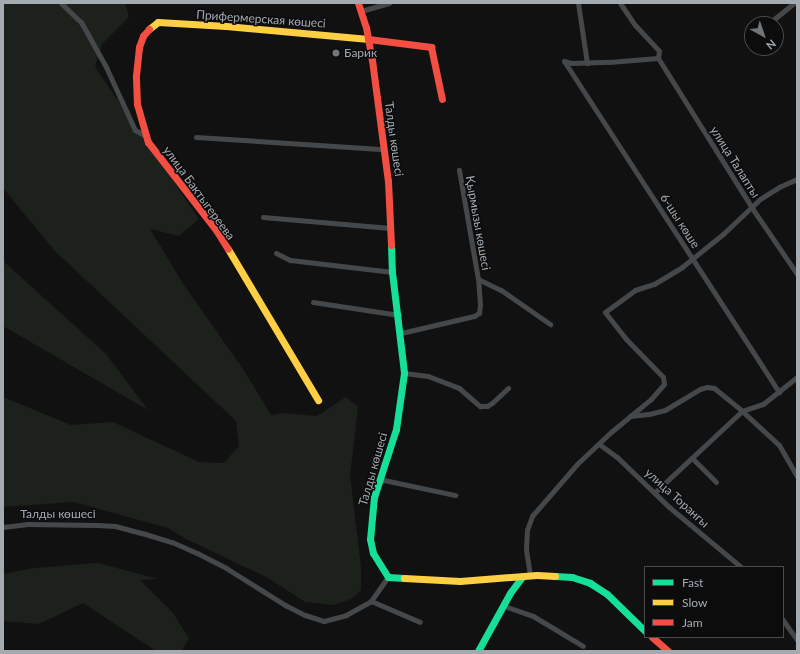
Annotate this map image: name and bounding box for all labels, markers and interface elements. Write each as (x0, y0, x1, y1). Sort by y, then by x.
street label: Прифермерская көшесі (196, 7, 326, 31)
north arrow (744, 16, 784, 56)
text: N (764, 37, 779, 53)
place label: Барик (344, 46, 377, 60)
marker: Барик (331, 48, 341, 58)
street label: Талды көшесі (382, 101, 406, 177)
street label: улица Талапты (707, 123, 763, 201)
street label: улица Бактыгереева (160, 143, 238, 243)
street label: Қырмызы көшесі (463, 175, 493, 271)
street label: 6-шы көше (657, 191, 703, 251)
street label: Талды көшесі (356, 431, 390, 507)
street label: улица Торангы (642, 465, 712, 531)
street label: Талды көшесі (20, 507, 96, 521)
legend (644, 566, 784, 638)
text: Fast (682, 575, 703, 590)
text: Slow (682, 595, 707, 610)
text: Jam (682, 615, 703, 630)

